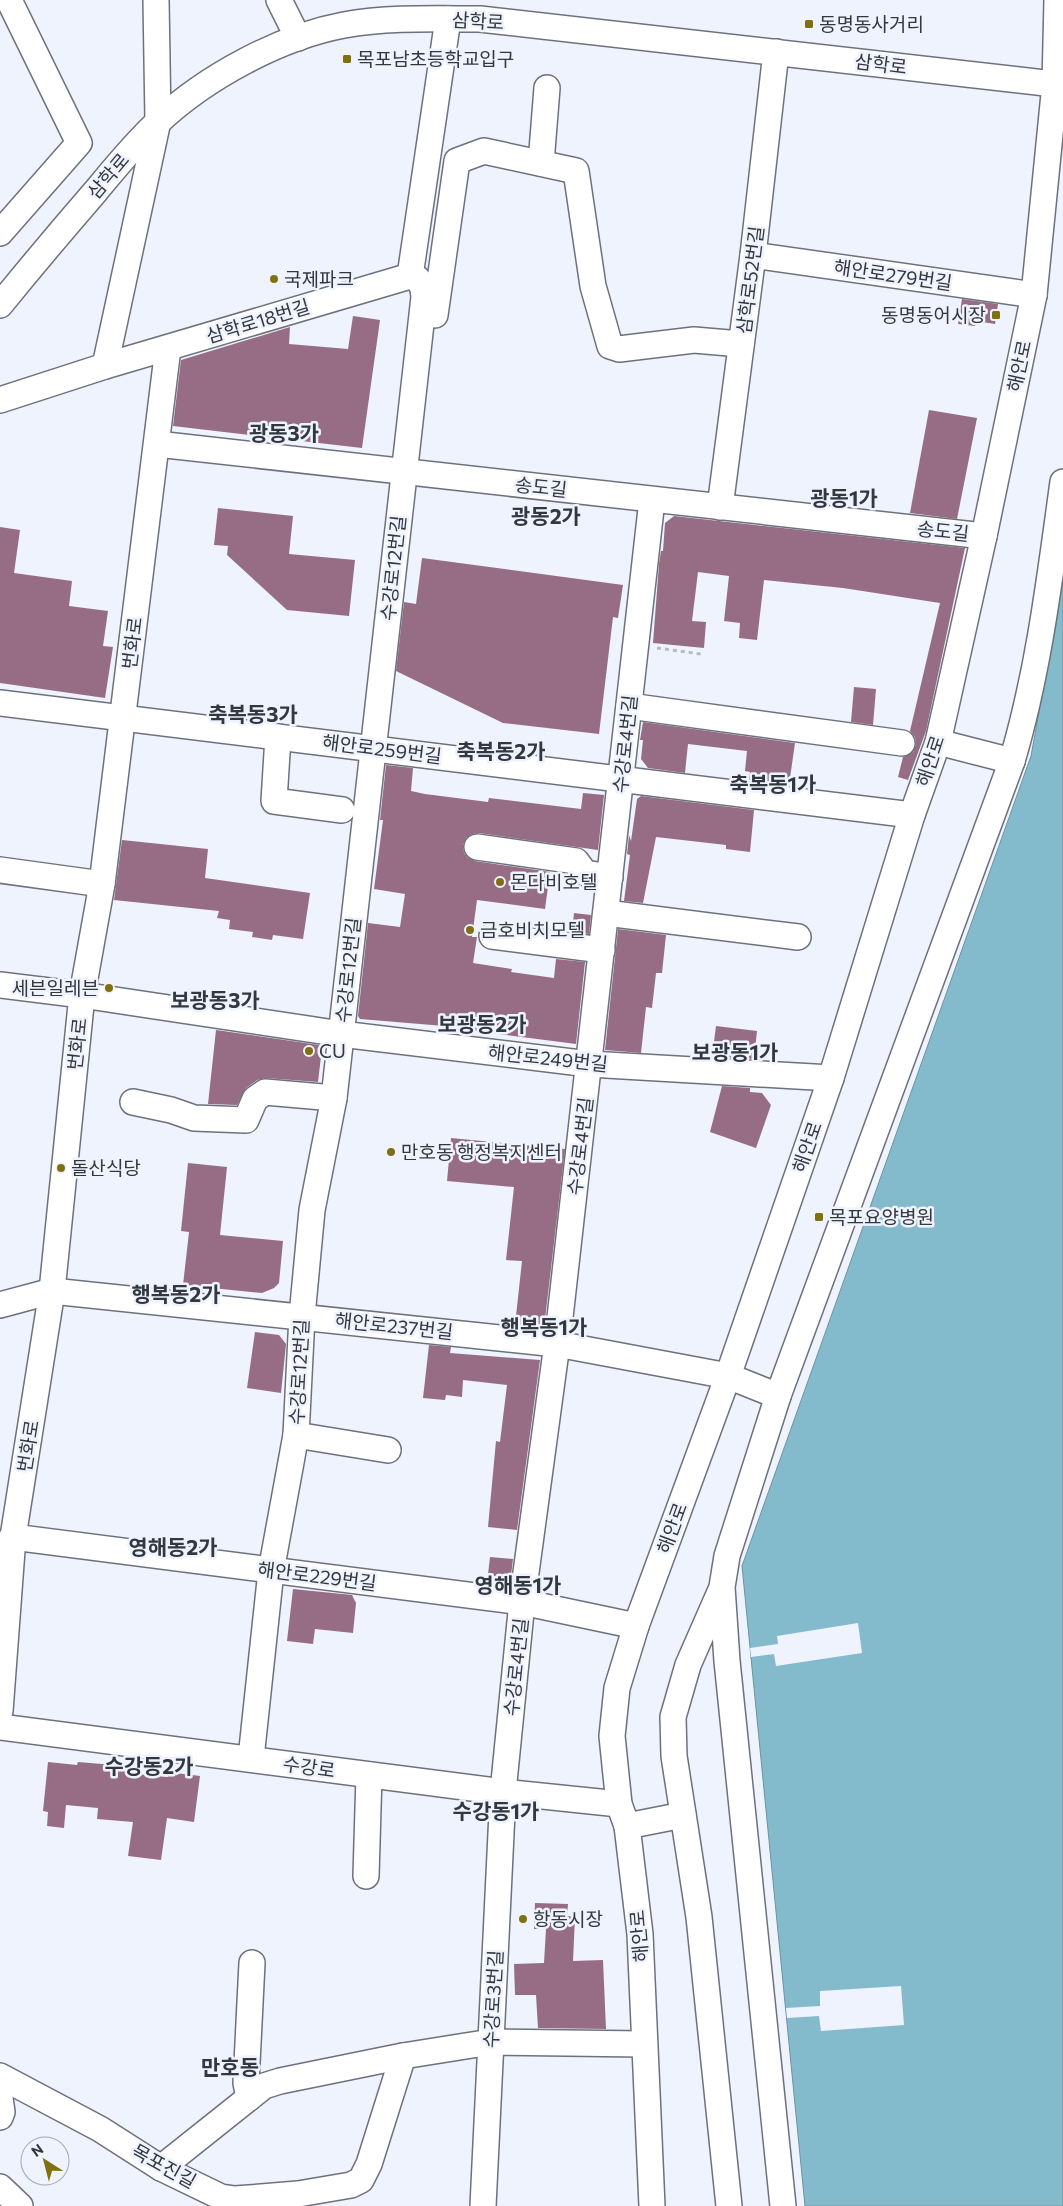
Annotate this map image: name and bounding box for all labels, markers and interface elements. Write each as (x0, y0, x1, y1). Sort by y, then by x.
street label: 삼학로 (451, 8, 505, 33)
place label: 동명동사거리 (819, 12, 924, 35)
marker: 동명동사거리 (803, 18, 815, 30)
place label: 목포남초등학교입구 (357, 47, 514, 70)
street label: 삼학로 (854, 49, 908, 78)
marker: 목포남초등학교입구 (341, 53, 353, 65)
street label: 삼학로 (82, 148, 133, 203)
street label: 삼학로52번길 (731, 225, 768, 335)
street label: 해안로279번길 (832, 255, 954, 294)
place label: 국제파크 (284, 267, 354, 290)
marker: 국제파크 (268, 273, 280, 285)
street label: 삼학로18번길 (203, 294, 312, 347)
place label: 동명동어시장 (881, 303, 986, 326)
marker: 동명동어시장 (990, 309, 1002, 321)
street label: 해안로 (1002, 338, 1035, 394)
district label: 광동3가 (249, 420, 319, 445)
street label: 송도길 (514, 472, 568, 501)
district label: 광동1가 (810, 485, 878, 510)
district label: 광동2가 (511, 503, 581, 528)
street label: 수강로12번길 (376, 514, 409, 622)
street label: 송도길 (916, 516, 970, 545)
street label: 번화로 (117, 616, 146, 670)
street label: 수강로4번길 (608, 694, 641, 794)
district label: 축복동3가 (208, 701, 298, 726)
street label: 해안로259번길 (321, 730, 443, 767)
street label: 해안로 (910, 732, 949, 789)
district label: 축복동2가 (456, 738, 546, 763)
district label: 축복동1가 (730, 771, 816, 796)
place label: 몬다비호텔 (510, 870, 597, 893)
marker: 몬다비호텔 (494, 876, 506, 888)
street label: 수강로12번길 (331, 916, 364, 1024)
place label: 금호비치모텔 (480, 918, 585, 941)
marker: 금호비치모텔 (464, 924, 476, 936)
place label: 세븐일레븐 (12, 976, 99, 999)
marker: 세븐일레븐 (103, 982, 115, 994)
district label: 보광동3가 (170, 987, 260, 1012)
district label: 보광동2가 (437, 1011, 527, 1036)
street label: 번화로 (62, 1017, 91, 1071)
place label: CU (319, 1039, 346, 1062)
district label: 보광동1가 (692, 1039, 778, 1064)
street label: 해안로249번길 (487, 1040, 609, 1075)
marker: CU (303, 1045, 315, 1057)
street label: 수강로4번길 (562, 1095, 597, 1196)
street label: 해안로 (787, 1118, 826, 1175)
place label: 만호동 행정복지센터 (401, 1140, 562, 1163)
marker: 만호동 행정복지센터 (385, 1146, 397, 1158)
place label: 돌산식당 (71, 1156, 141, 1179)
marker: 돌산식당 (55, 1162, 67, 1174)
place label: 목포요양병원 (829, 1205, 934, 1228)
marker: 목포요양병원 (813, 1211, 825, 1223)
district label: 행복동2가 (131, 1281, 221, 1306)
street label: 해안로237번길 (334, 1308, 454, 1343)
district label: 행복동1가 (501, 1314, 587, 1339)
street label: 수강로12번길 (284, 1318, 313, 1426)
street label: 번화로 (12, 1418, 43, 1474)
street label: 해안로 (652, 1499, 691, 1556)
district label: 영해동2가 (128, 1534, 218, 1559)
street label: 해안로229번길 (256, 1557, 378, 1594)
district label: 영해동1가 (475, 1572, 561, 1597)
street label: 수강로4번길 (499, 1617, 532, 1717)
street label: 수강로 (281, 1751, 337, 1782)
district label: 수강동2가 (104, 1753, 194, 1778)
district label: 수강동1가 (453, 1798, 539, 1823)
place label: 항동시장 (533, 1907, 603, 1930)
street label: 해안로 (625, 1909, 652, 1963)
marker: 항동시장 (517, 1913, 529, 1925)
street label: 수강로3번길 (478, 1949, 507, 2049)
district label: 만호동 (201, 2054, 259, 2079)
north arrow (20, 2136, 70, 2186)
street label: 목포진길 (128, 2139, 200, 2193)
text: N (28, 2140, 46, 2160)

